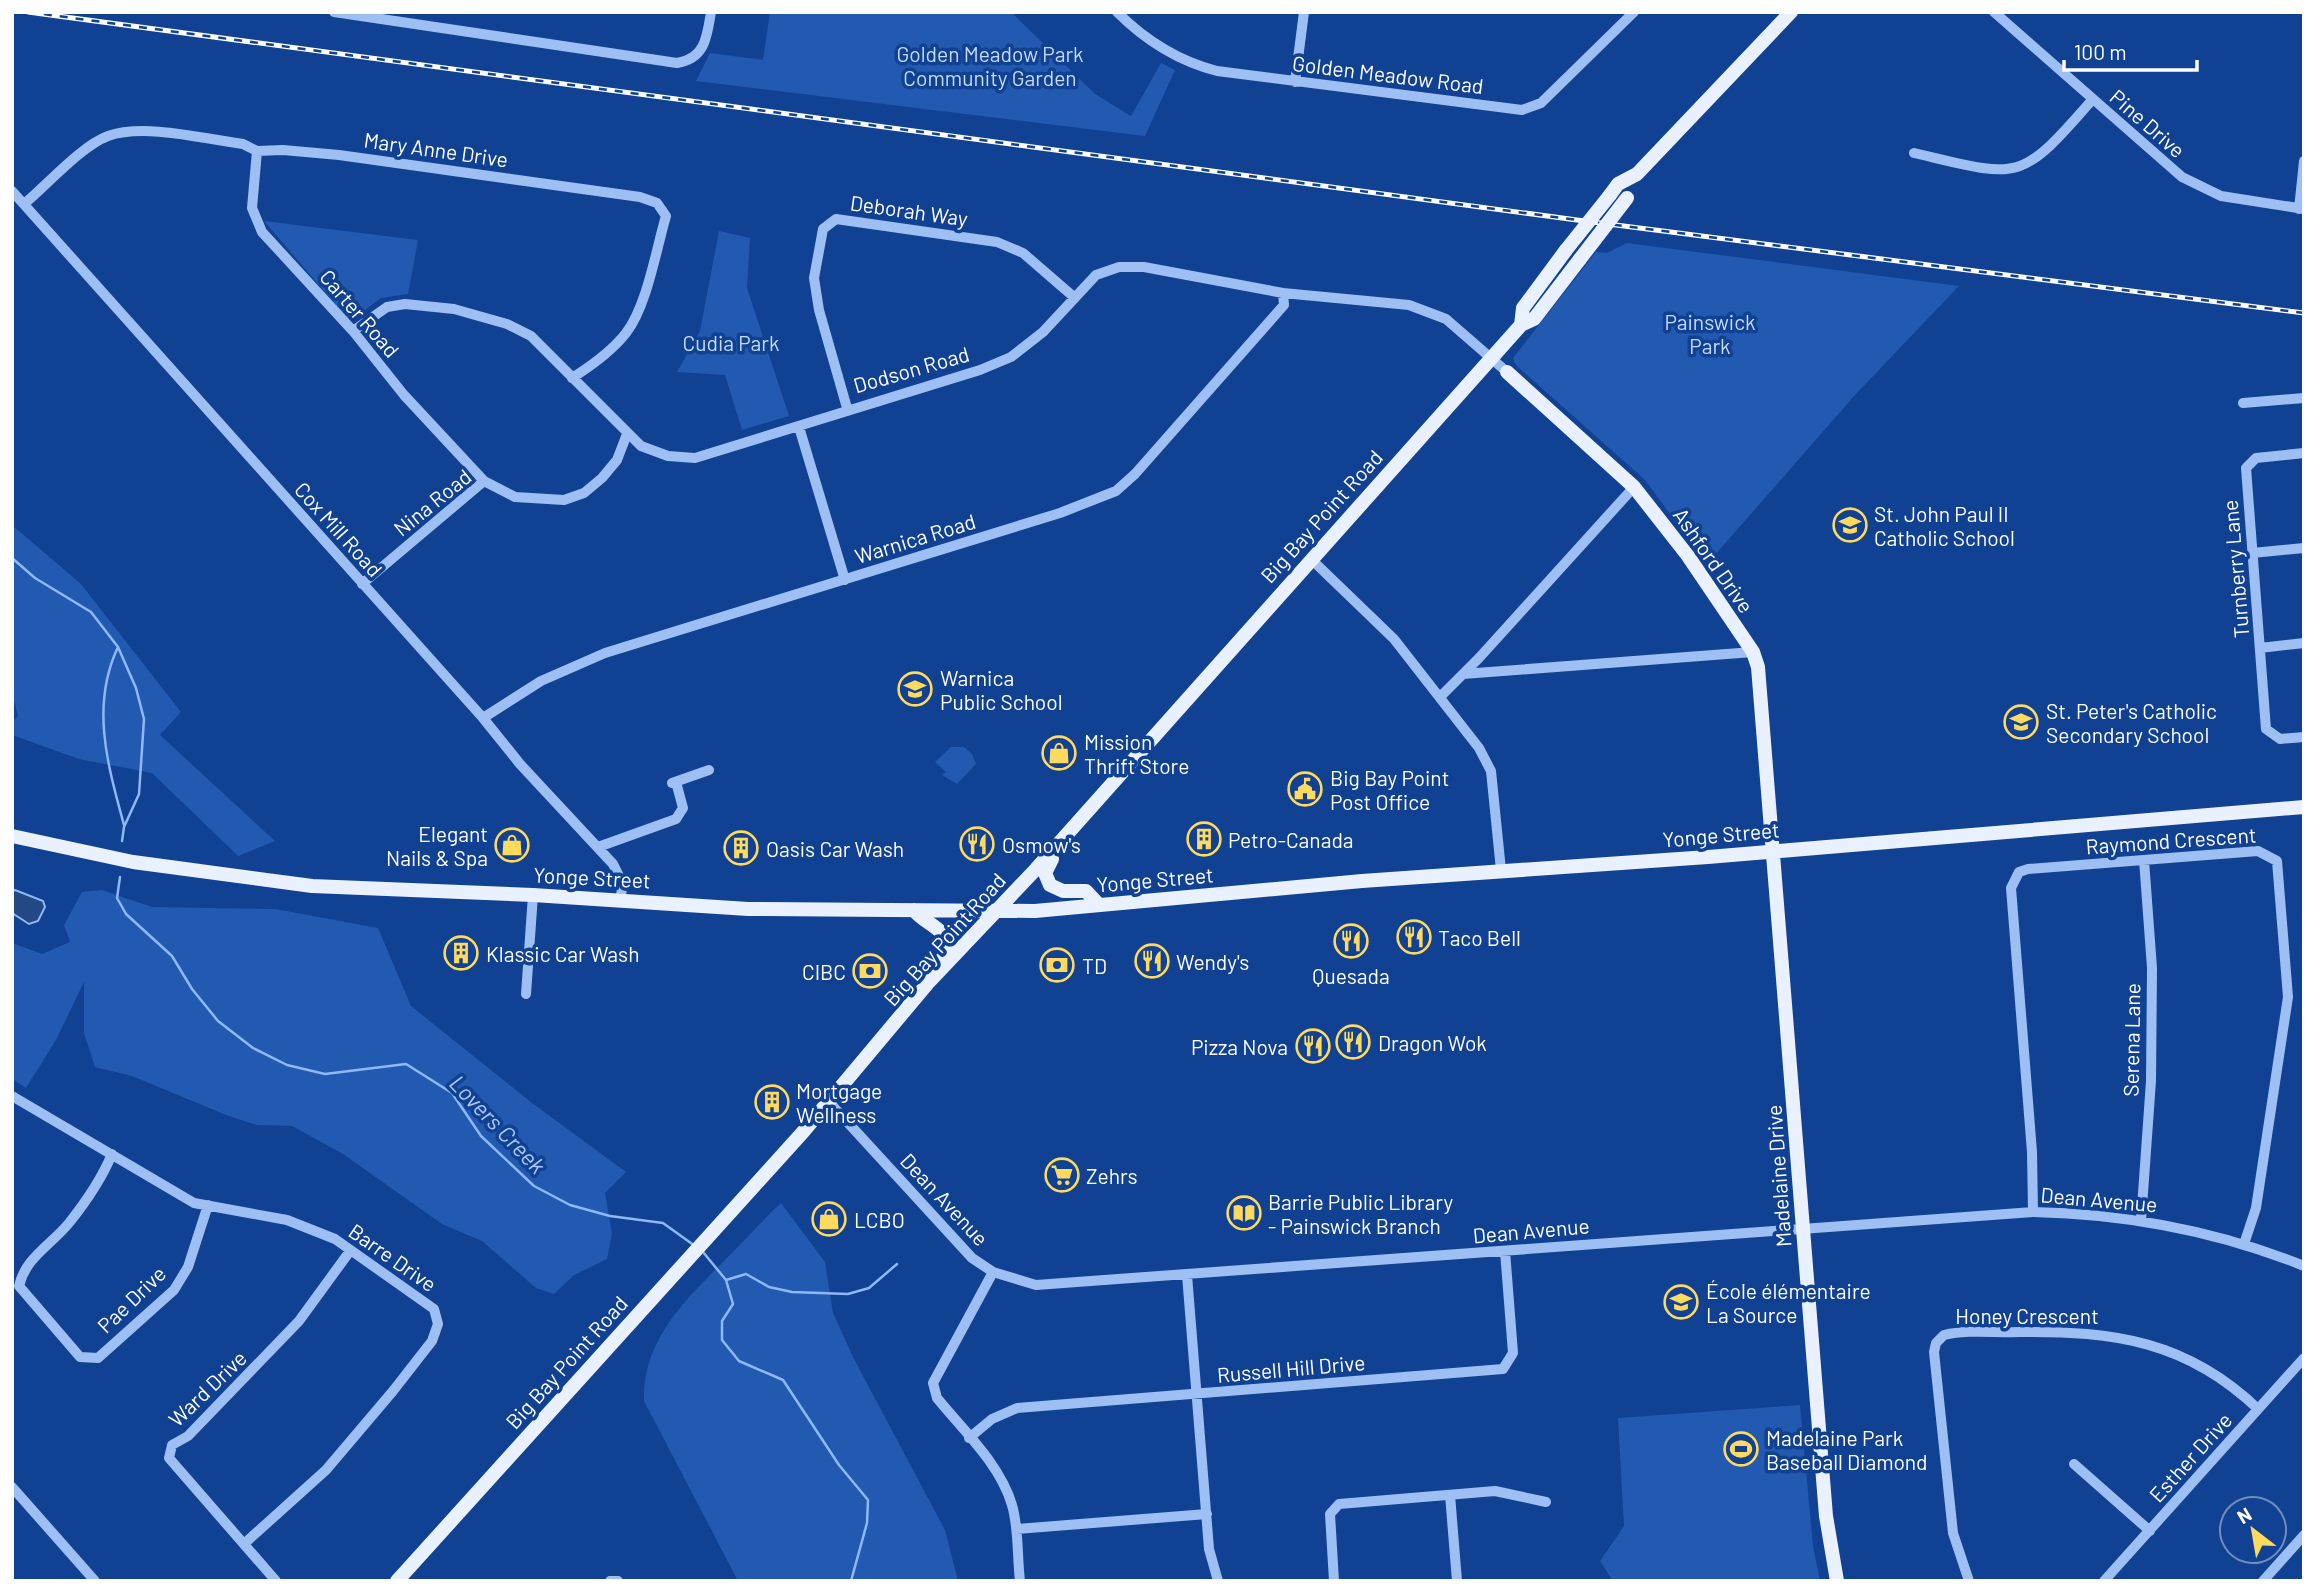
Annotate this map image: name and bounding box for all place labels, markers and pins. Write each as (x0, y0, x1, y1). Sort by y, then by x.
place label: St. John Paul II Catholic School (1874, 501, 2015, 550)
school or university icon: St. John Paul II Catholic School (1831, 506, 1869, 544)
place label: Warnica Public School (940, 665, 1063, 714)
school or university icon: Warnica Public School (896, 670, 934, 708)
place label: St. Peter's Catholic Secondary School (2046, 698, 2217, 747)
school or university icon: St. Peter's Catholic Secondary School (2002, 703, 2040, 741)
place label: Mission Thrift Store (1084, 729, 1189, 778)
shop icon: Mission Thrift Store (1040, 734, 1078, 772)
place label: Big Bay Point Post Office (1330, 765, 1449, 814)
public building icon: Big Bay Point Post Office (1286, 770, 1324, 808)
building icon: Petro-Canada (1185, 820, 1223, 858)
place label: Elegant Nails & Spa (386, 821, 488, 870)
restaurant icon: Osmow's (958, 825, 996, 863)
shop icon: Elegant Nails & Spa (493, 826, 531, 864)
place label: Petro-Canada (1228, 827, 1354, 852)
building icon: Oasis Car Wash (722, 829, 760, 867)
place label: Osmow's (1002, 832, 1081, 857)
place label: Oasis Car Wash (766, 836, 904, 861)
restaurant icon: Taco Bell (1395, 918, 1433, 956)
restaurant icon: Quesada (1332, 922, 1370, 960)
place label: Taco Bell (1438, 925, 1521, 950)
building icon: Klassic Car Wash (442, 934, 480, 972)
place label: Klassic Car Wash (486, 941, 640, 966)
restaurant icon: Wendy's (1133, 942, 1171, 980)
bank icon: TD (1038, 946, 1076, 984)
place label: Wendy's (1176, 949, 1249, 974)
bank icon: CIBC (851, 952, 889, 990)
place label: TD (1082, 953, 1107, 978)
place label: CIBC (802, 959, 846, 984)
place label: Quesada (1312, 963, 1390, 988)
restaurant icon: Dragon Wok (1334, 1023, 1372, 1061)
restaurant icon: Pizza Nova (1294, 1027, 1332, 1065)
place label: Dragon Wok (1378, 1030, 1487, 1055)
place label: Pizza Nova (1191, 1034, 1288, 1059)
place label: Mortgage Wellness (796, 1078, 882, 1127)
building icon: Mortgage Wellness (753, 1083, 791, 1121)
supermarket icon: Zehrs (1043, 1156, 1081, 1194)
place label: Zehrs (1086, 1163, 1138, 1188)
place label: Barrie Public Library - Painswick Branch (1268, 1189, 1454, 1238)
library icon: Barrie Public Library - Painswick Branch (1225, 1194, 1263, 1232)
shop icon: LCBO (810, 1200, 848, 1238)
place label: LCBO (854, 1207, 905, 1232)
place label: École élémentaire La Source (1706, 1278, 1871, 1327)
school or university icon: École élémentaire La Source (1662, 1283, 1700, 1321)
place label: Madelaine Park Baseball Diamond (1766, 1425, 1928, 1474)
sports icon: Madelaine Park Baseball Diamond (1722, 1430, 1760, 1468)

